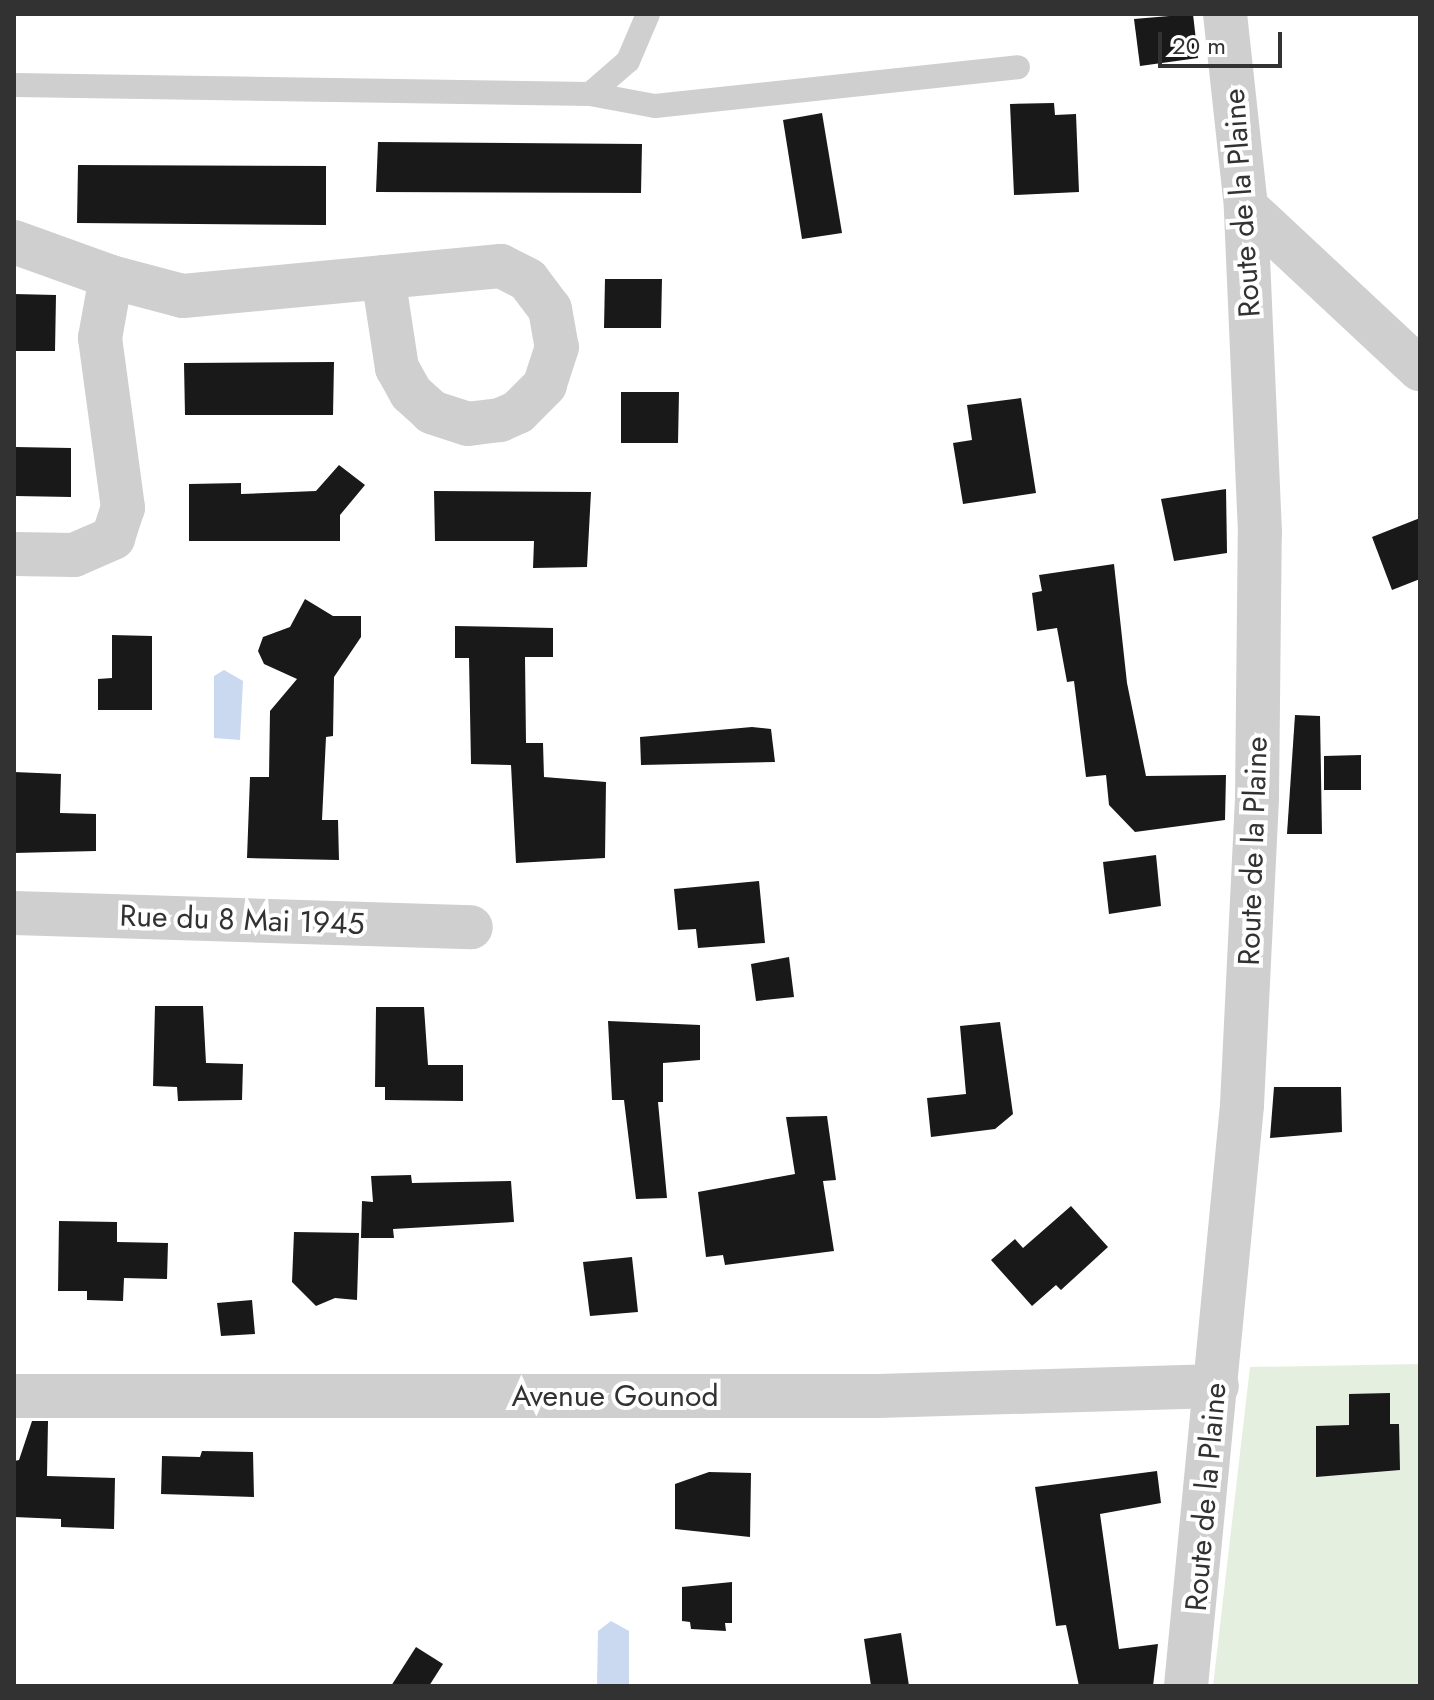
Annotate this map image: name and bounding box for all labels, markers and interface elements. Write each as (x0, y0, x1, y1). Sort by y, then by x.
scale bar (1162, 16, 1286, 66)
text: 20 m (1172, 28, 1226, 63)
street label: Route de la Plaine (1216, 87, 1268, 319)
street label: Route de la Plaine (1231, 736, 1275, 966)
street label: Rue du 8 Mai 1945 (119, 898, 365, 942)
street label: Avenue Gounod (511, 1378, 719, 1414)
street label: Route de la Plaine (1178, 1381, 1234, 1613)

